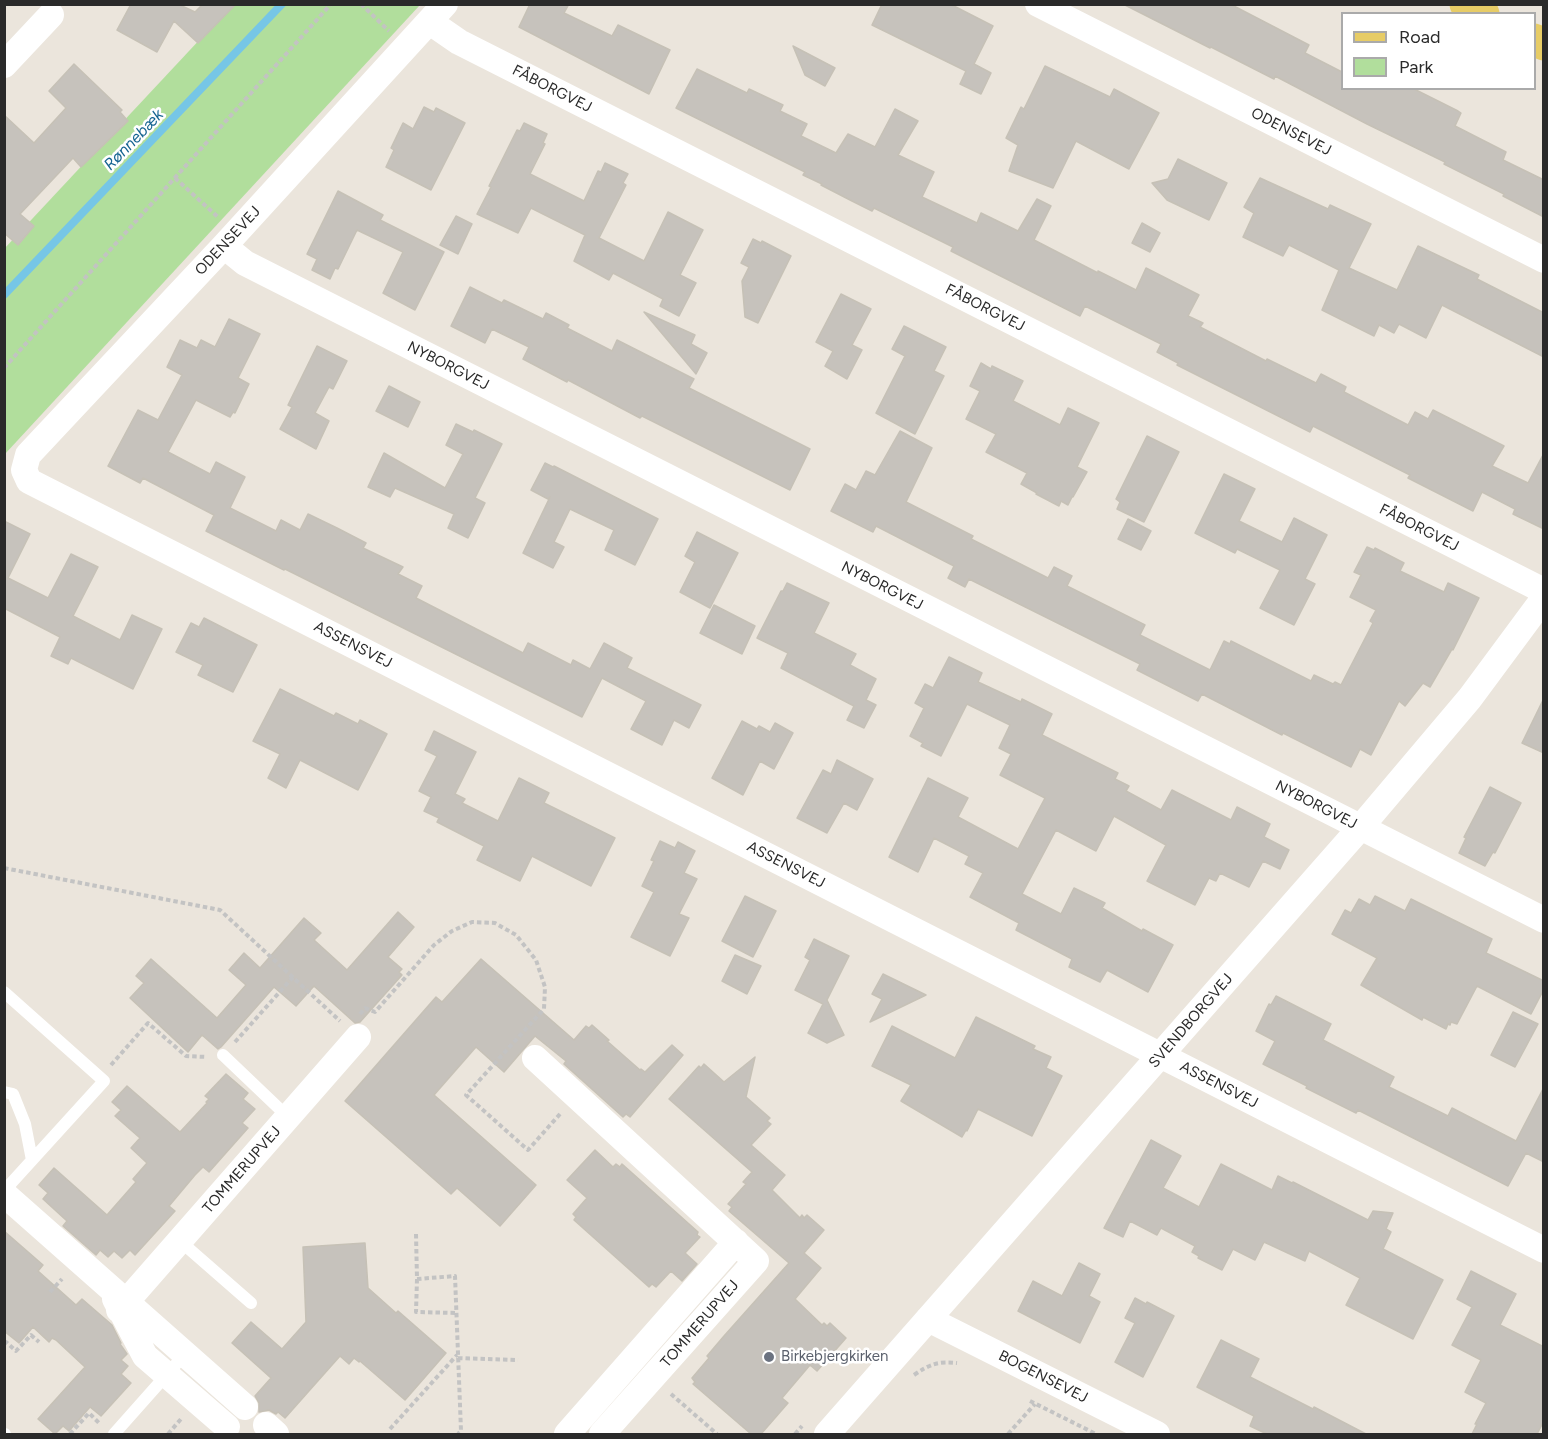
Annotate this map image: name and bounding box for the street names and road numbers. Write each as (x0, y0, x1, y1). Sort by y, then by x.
street label: FÅBORGVEJ (509, 61, 595, 117)
street label: ODENSEVEJ (1248, 104, 1334, 160)
street label: ODENSEVEJ (192, 203, 264, 279)
street label: FÅBORGVEJ (942, 280, 1028, 336)
street label: NYBORGVEJ (404, 338, 492, 394)
street label: FÅBORGVEJ (1376, 500, 1462, 556)
street label: NYBORGVEJ (838, 558, 926, 614)
street label: ASSENSVEJ (311, 618, 395, 672)
street label: NYBORGVEJ (1272, 777, 1360, 833)
street label: ASSENSVEJ (744, 838, 828, 892)
street label: SVENDBORGVEJ (1145, 970, 1237, 1072)
street label: ASSENSVEJ (1177, 1058, 1261, 1112)
street label: TOMMERUPVEJ (199, 1123, 285, 1217)
street label: TOMMERUPVEJ (657, 1277, 743, 1371)
street label: BOGENSEVEJ (995, 1347, 1091, 1407)

